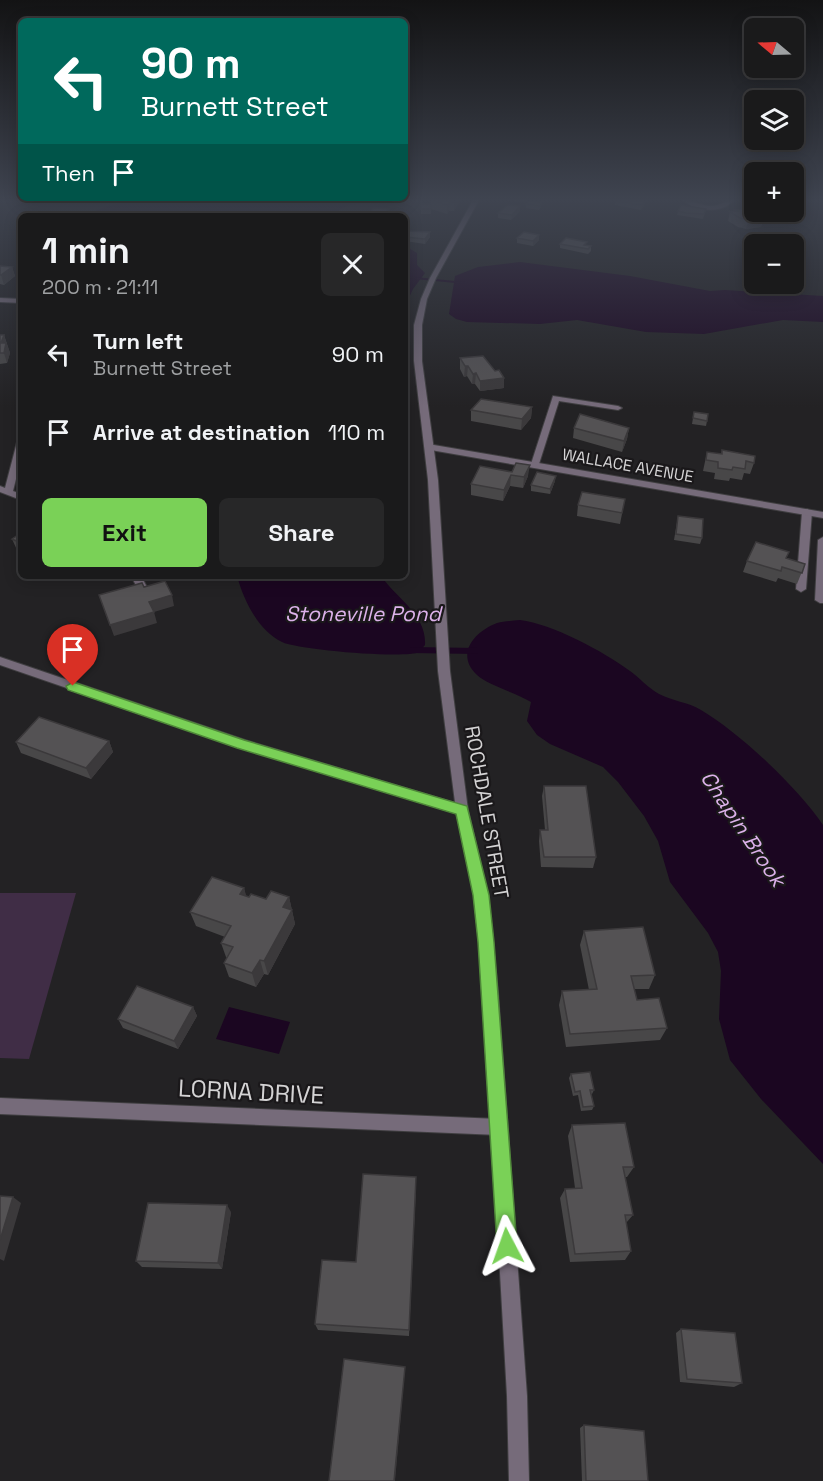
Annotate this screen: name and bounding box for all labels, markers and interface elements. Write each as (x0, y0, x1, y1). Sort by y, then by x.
north arrow (744, 18, 804, 78)
map controls (744, 18, 804, 294)
text: 90 m (141, 37, 241, 90)
icon: left (42, 42, 120, 120)
text: Burnett Street (141, 89, 329, 124)
button: layers (744, 90, 804, 150)
icon: arrive (107, 156, 140, 189)
text: Then (42, 159, 95, 187)
button: + (744, 162, 804, 222)
text: 1 min (42, 228, 130, 274)
button: close (321, 233, 384, 296)
button: − (744, 234, 804, 294)
text: 200 m · 21:11 (42, 274, 158, 300)
text: Turn left (93, 327, 183, 355)
icon: left (42, 338, 75, 371)
text: 90 m (332, 340, 384, 368)
text: Burnett Street (93, 355, 232, 381)
icon: arrive (42, 416, 75, 449)
text: Arrive at destination (93, 418, 310, 446)
text: 110 m (328, 418, 385, 446)
street label: WALLACE AVENUE (561, 444, 695, 487)
button: Exit (42, 498, 207, 567)
button: Share (219, 498, 384, 567)
water label: Stoneville Pond (285, 600, 444, 627)
pin (47, 624, 98, 686)
icon: arrive (56, 633, 89, 666)
street label: ROCHDALE STREET (459, 723, 515, 901)
water label: Chapin Brook (695, 766, 794, 894)
street label: LORNA DRIVE (177, 1072, 325, 1111)
position arrow (475, 1214, 539, 1278)

